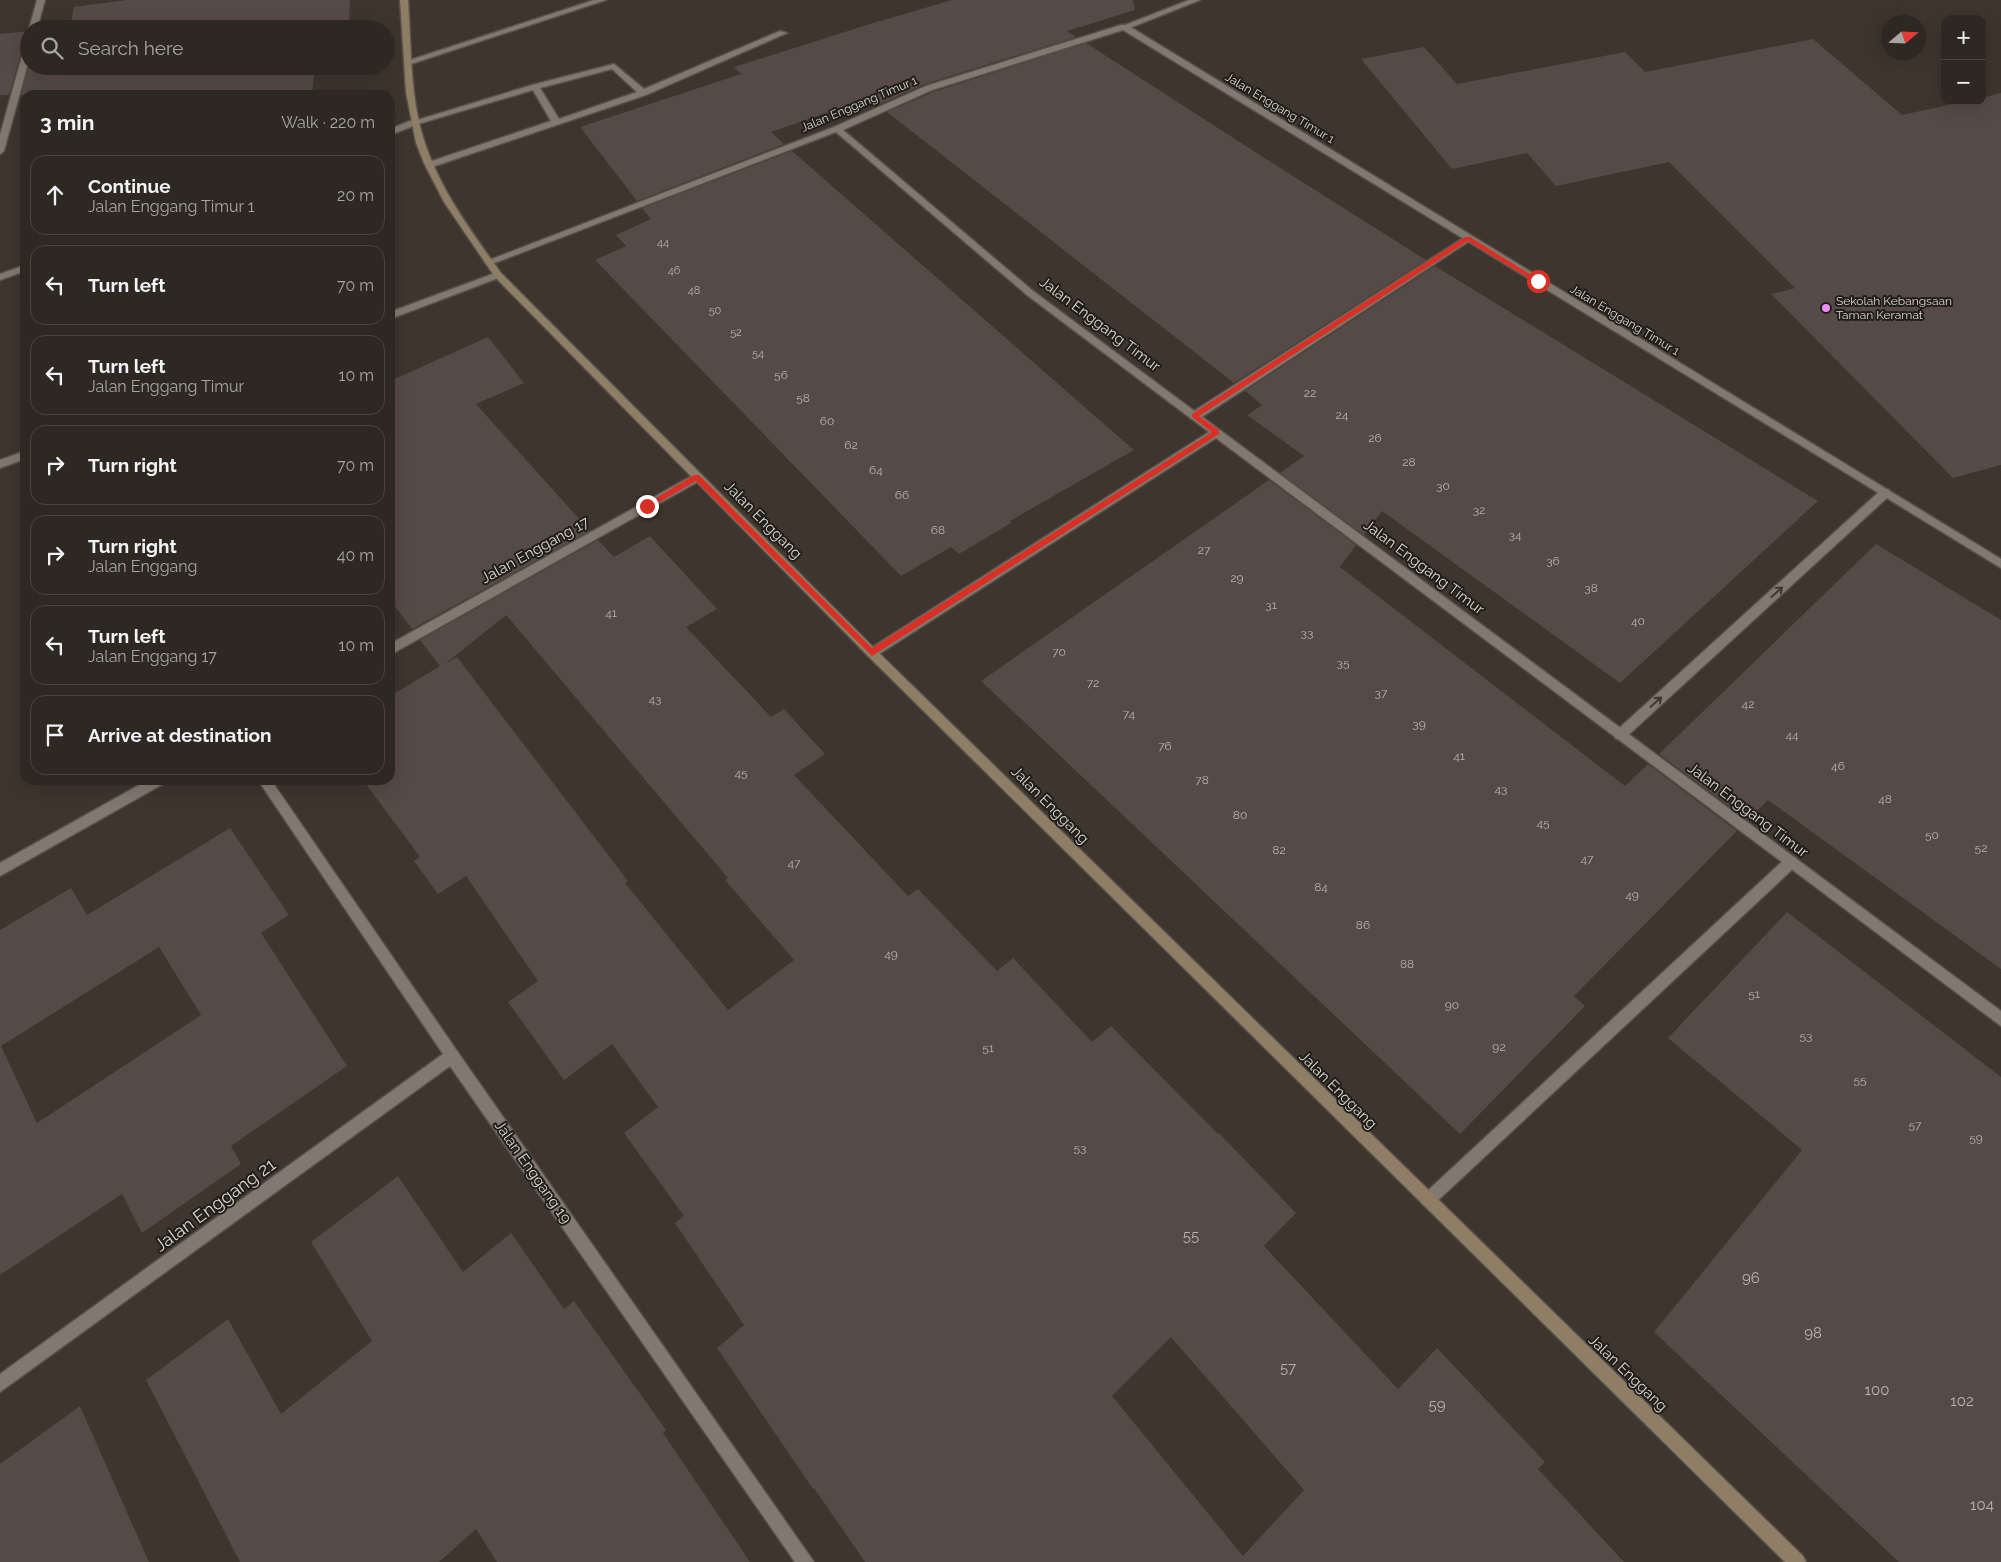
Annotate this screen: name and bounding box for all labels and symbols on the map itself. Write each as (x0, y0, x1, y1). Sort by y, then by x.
north arrow (1881, 15, 1926, 60)
street label: Jalan Enggang Timur 1 (1223, 70, 1337, 146)
street label: Jalan Enggang Timur 1 (799, 73, 919, 135)
house number: 44 (657, 236, 669, 249)
house number: 46 (668, 264, 681, 277)
route start (1527, 270, 1550, 293)
street label: Jalan Enggang Timur (1036, 273, 1164, 376)
street label: Jalan Enggang Timur 1 (1568, 282, 1682, 358)
house number: 48 (688, 284, 700, 297)
place label: Sekolah Kebangsaan Taman Keramat (1836, 294, 1952, 322)
marker: Sekolah Kebangsaan Taman Keramat (1820, 302, 1832, 314)
house number: 50 (709, 304, 722, 317)
house number: 52 (730, 326, 742, 339)
house number: 54 (752, 347, 764, 360)
house number: 56 (774, 368, 788, 382)
house number: 22 (1304, 386, 1316, 400)
house number: 58 (796, 391, 810, 405)
house number: 24 (1336, 408, 1349, 422)
house number: 60 (820, 414, 834, 428)
house number: 26 (1368, 431, 1382, 445)
house number: 62 (844, 438, 858, 452)
house number: 28 (1402, 455, 1416, 469)
house number: 64 (869, 463, 883, 477)
street label: Jalan Enggang (720, 477, 806, 563)
house number: 30 (1436, 479, 1450, 493)
house number: 66 (895, 488, 909, 502)
route end (636, 495, 659, 518)
house number: 32 (1473, 503, 1485, 517)
street label: Jalan Enggang 17 (478, 513, 592, 587)
street label: Jalan Enggang Timur (1360, 516, 1488, 619)
house number: 68 (931, 523, 945, 537)
house number: 34 (1509, 528, 1522, 542)
house number: 27 (1198, 543, 1211, 557)
house number: 36 (1546, 554, 1560, 568)
house number: 29 (1230, 571, 1244, 585)
house number: 38 (1584, 581, 1598, 595)
one-way arrow (1770, 586, 1783, 598)
house number: 31 (1265, 598, 1277, 612)
house number: 41 (605, 606, 617, 620)
house number: 40 (1631, 614, 1645, 628)
house number: 33 (1301, 626, 1313, 640)
house number: 70 (1052, 645, 1066, 659)
house number: 35 (1337, 656, 1350, 670)
house number: 72 (1087, 676, 1099, 690)
house number: 37 (1375, 686, 1388, 700)
house number: 43 (649, 692, 661, 706)
one-way arrow (1650, 696, 1663, 708)
house number: 42 (1742, 697, 1754, 711)
house number: 74 (1123, 707, 1136, 721)
house number: 39 (1412, 717, 1426, 731)
house number: 44 (1785, 728, 1799, 742)
house number: 76 (1158, 739, 1172, 753)
house number: 41 (1453, 749, 1465, 763)
street label: Jalan Enggang Timur (1684, 759, 1812, 862)
house number: 46 (1831, 759, 1845, 773)
street label: Jalan Enggang (1007, 762, 1093, 848)
house number: 45 (734, 766, 748, 780)
house number: 78 (1195, 773, 1209, 787)
house number: 43 (1495, 782, 1507, 796)
house number: 48 (1878, 792, 1892, 806)
house number: 80 (1233, 808, 1247, 822)
house number: 45 (1536, 816, 1550, 830)
house number: 50 (1925, 828, 1939, 842)
house number: 52 (1975, 841, 1987, 855)
house number: 82 (1272, 843, 1286, 857)
house number: 47 (1581, 852, 1594, 866)
house number: 47 (788, 856, 801, 870)
house number: 84 (1314, 880, 1328, 894)
house number: 49 (1625, 888, 1639, 902)
house number: 86 (1356, 918, 1370, 932)
house number: 49 (884, 947, 898, 961)
house number: 88 (1400, 957, 1414, 971)
house number: 51 (1748, 987, 1760, 1001)
house number: 90 (1445, 998, 1459, 1012)
house number: 53 (1800, 1029, 1812, 1043)
house number: 92 (1492, 1040, 1506, 1054)
house number: 51 (982, 1041, 994, 1055)
street label: Jalan Enggang (1295, 1047, 1381, 1133)
house number: 55 (1853, 1073, 1867, 1087)
street label: Jalan Enggang 19 (491, 1117, 575, 1227)
house number: 57 (1909, 1118, 1922, 1132)
house number: 59 (1969, 1131, 1983, 1145)
house number: 53 (1074, 1141, 1086, 1155)
street label: Jalan Enggang 21 (150, 1153, 280, 1256)
house number: 55 (1183, 1227, 1199, 1245)
house number: 96 (1742, 1269, 1760, 1287)
house number: 98 (1804, 1324, 1822, 1342)
street label: Jalan Enggang (1585, 1331, 1671, 1415)
house number: 57 (1280, 1359, 1296, 1377)
house number: 100 (1865, 1381, 1889, 1399)
house number: 102 (1950, 1392, 1974, 1410)
house number: 59 (1429, 1396, 1446, 1414)
house number: 104 (1970, 1496, 1994, 1514)

